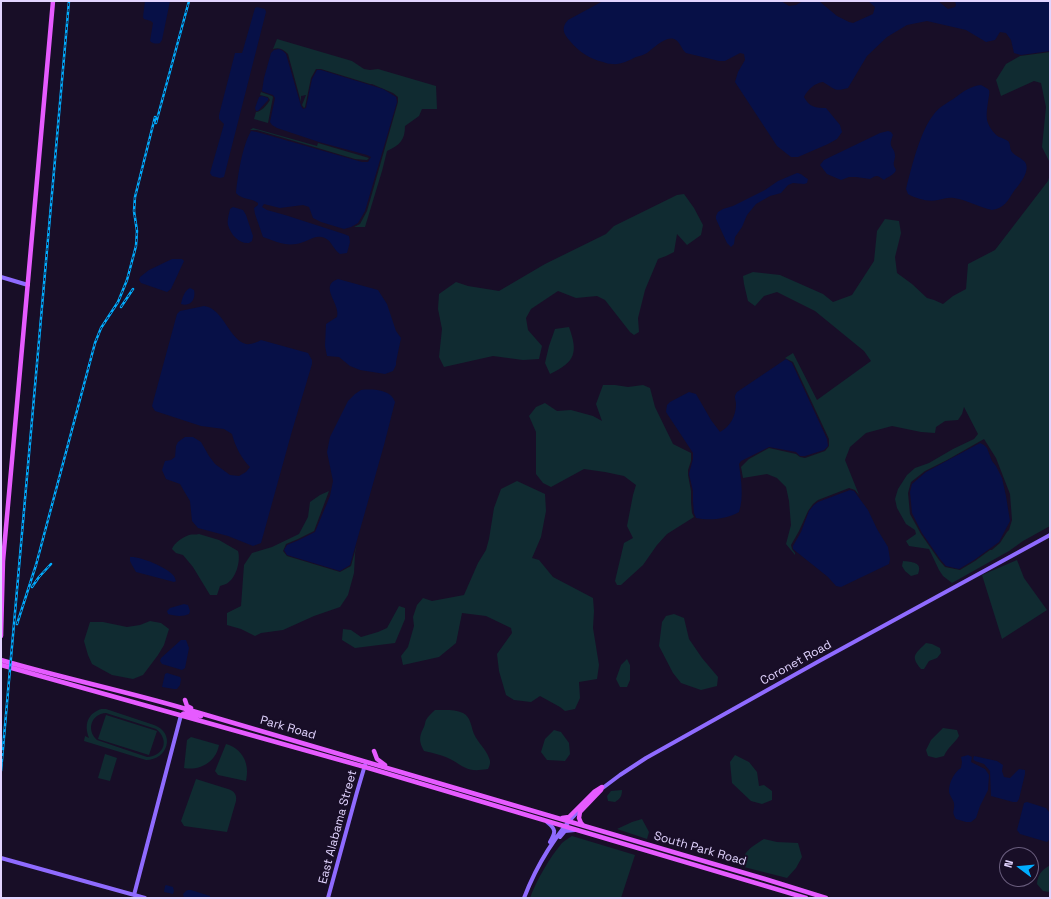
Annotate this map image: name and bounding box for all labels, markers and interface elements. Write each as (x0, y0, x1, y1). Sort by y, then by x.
street label: Coronet Road (758, 638, 834, 688)
street label: Park Road (258, 713, 318, 743)
street label: East Alabama Street (316, 768, 360, 886)
street label: South Park Road (652, 829, 748, 869)
north arrow (999, 847, 1039, 887)
text: N (1001, 858, 1016, 869)

